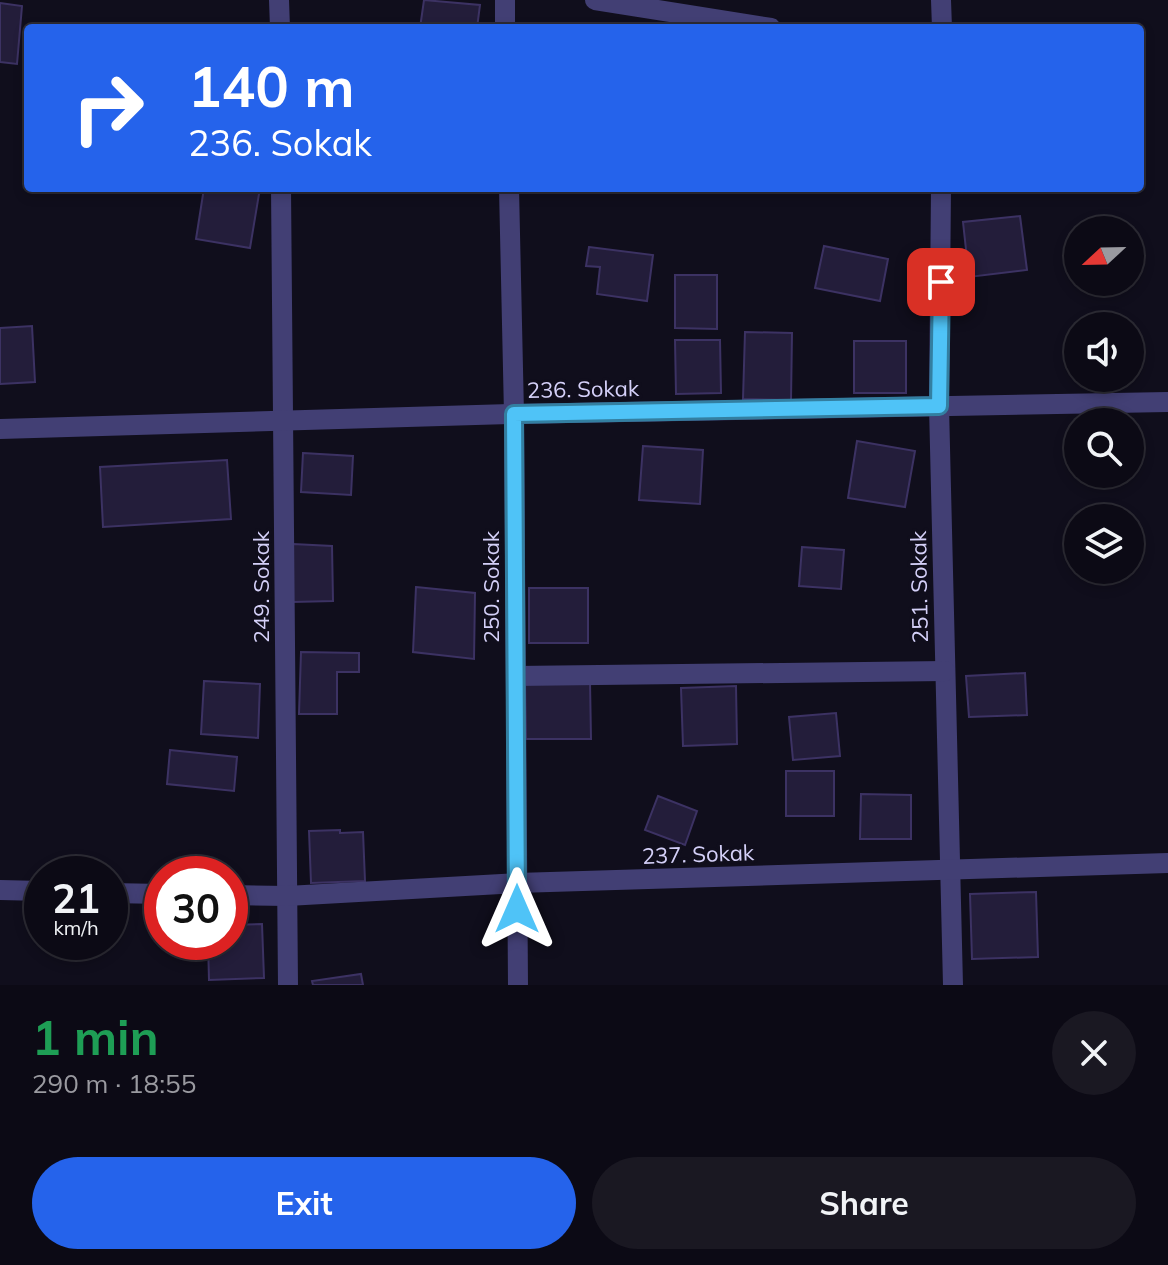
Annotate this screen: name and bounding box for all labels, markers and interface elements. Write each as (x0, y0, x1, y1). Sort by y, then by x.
text: 140 m (188, 51, 355, 121)
icon: right (56, 56, 160, 160)
text: 236. Sokak (188, 120, 372, 165)
north arrow (1064, 216, 1144, 296)
map controls (1064, 216, 1144, 584)
pin (907, 248, 975, 316)
icon: arrive (919, 260, 963, 304)
button: sound (1064, 312, 1144, 392)
street label: 236. Sokak (527, 374, 640, 404)
button: search (1064, 408, 1144, 488)
button: layers (1064, 504, 1144, 584)
street label: 249. Sokak (247, 530, 275, 643)
street label: 250. Sokak (477, 530, 505, 643)
street label: 251. Sokak (904, 530, 934, 643)
street label: 237. Sokak (641, 838, 755, 870)
speed limit sign: 30 (144, 856, 248, 960)
position arrow (475, 867, 559, 951)
text: 21 (52, 873, 100, 923)
text: km/h (53, 915, 99, 940)
text: 1 min (32, 1007, 159, 1067)
button: close (1052, 1011, 1136, 1095)
text: 290 m · 18:55 (32, 1067, 196, 1100)
button: Exit (32, 1157, 576, 1249)
button: Share (592, 1157, 1136, 1249)

